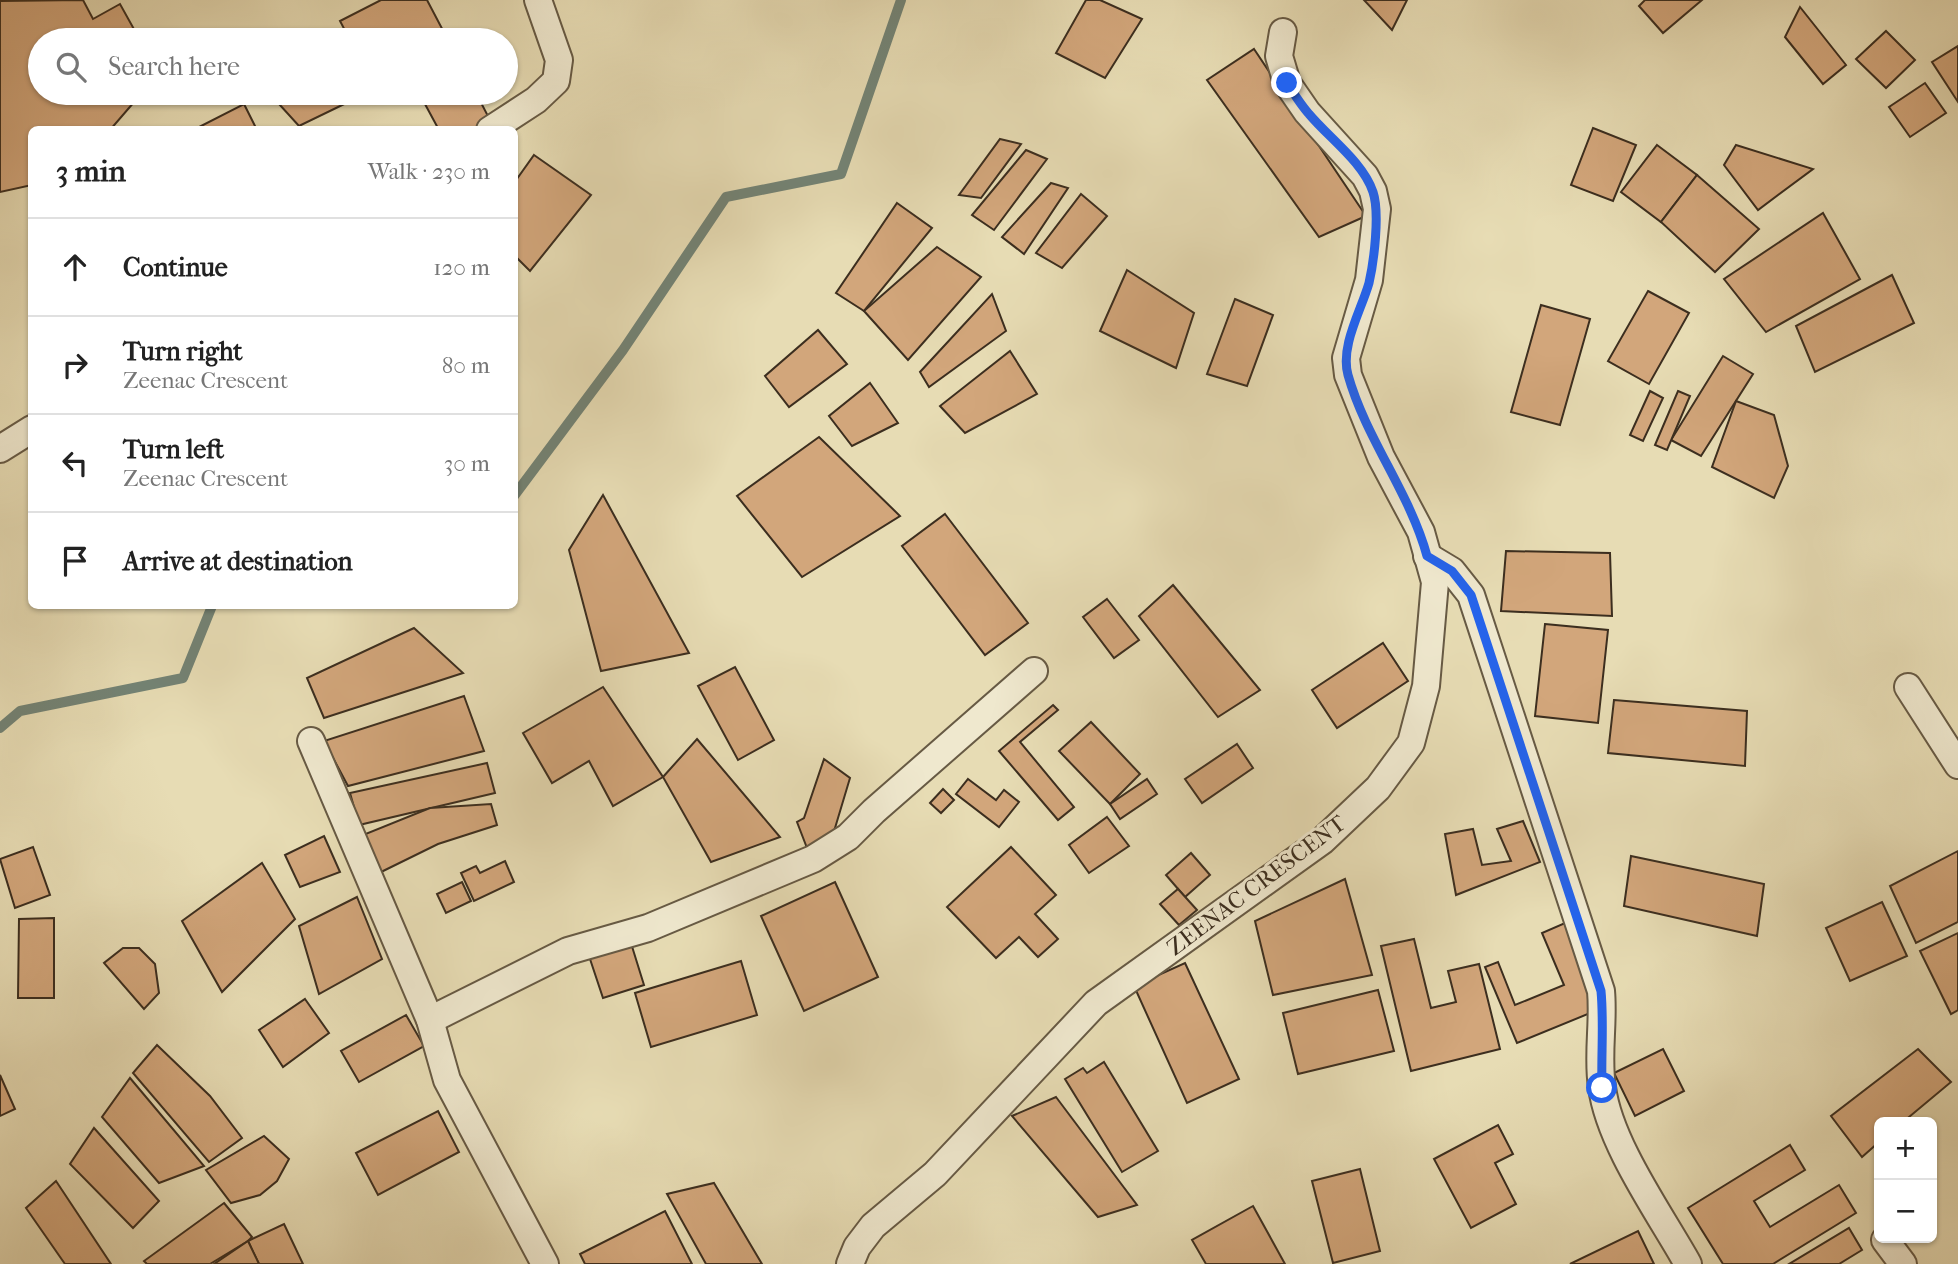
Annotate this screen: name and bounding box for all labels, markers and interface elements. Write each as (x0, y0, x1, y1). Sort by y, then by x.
search box (28, 28, 518, 105)
icon: search (52, 48, 90, 86)
text: Search here (108, 51, 240, 82)
route end (1271, 67, 1302, 98)
text: 3 min (56, 154, 126, 189)
text: Walk · 230 m (368, 158, 490, 185)
icon: ahead (56, 248, 94, 286)
text: Continue (123, 252, 228, 283)
text: 120 m (433, 254, 490, 281)
text: Turn right (123, 336, 243, 367)
icon: right (56, 346, 94, 384)
text: 80 m (442, 352, 490, 379)
text: Zeenac Crescent (123, 367, 288, 394)
text: Turn left (123, 434, 224, 465)
icon: left (56, 444, 94, 482)
text: 30 m (444, 450, 490, 477)
text: Zeenac Crescent (123, 465, 288, 492)
icon: arrive (56, 542, 94, 580)
text: Arrive at destination (123, 546, 353, 577)
street label: ZEENAC CRESCENT (1162, 809, 1351, 961)
route start (1586, 1072, 1617, 1103)
map controls (1874, 1117, 1937, 1243)
button: + (1874, 1117, 1937, 1180)
button: − (1874, 1180, 1937, 1243)

